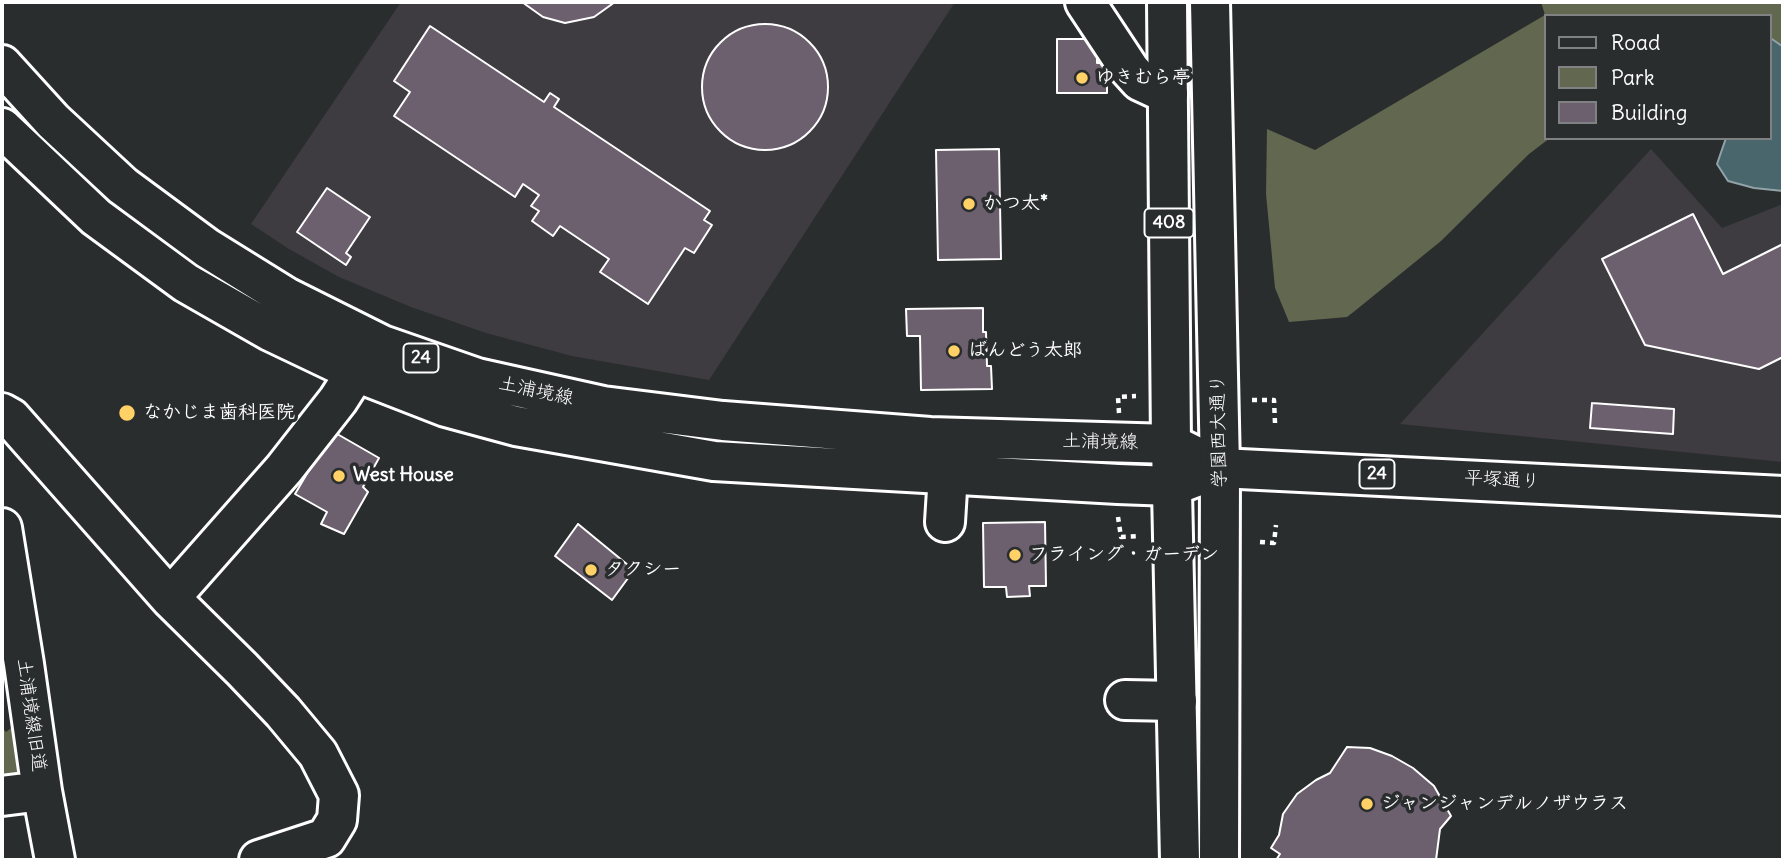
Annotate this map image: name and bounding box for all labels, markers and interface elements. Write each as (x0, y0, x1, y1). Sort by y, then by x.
legend (1544, 14, 1771, 140)
text: Road (1611, 29, 1660, 56)
text: Park (1611, 64, 1654, 91)
place label: ゆきむら亭 (1096, 67, 1191, 89)
marker: ゆきむら亭 (1074, 70, 1090, 86)
text: Building (1611, 99, 1687, 126)
place label: かつ太* (983, 193, 1048, 215)
marker: かつ太* (961, 196, 977, 212)
road number: 408 (1144, 208, 1194, 238)
place label: ばんどう太郎 (968, 340, 1082, 362)
marker: ばんどう太郎 (946, 343, 962, 359)
road number: 24 (404, 344, 438, 372)
street label: 土浦境線 (496, 372, 576, 410)
street label: 学園西大通り (1207, 374, 1231, 488)
place label: なかじま歯科医院 (143, 402, 295, 424)
marker: なかじま歯科医院 (117, 403, 137, 423)
street label: 土浦境線 (1062, 430, 1138, 454)
road number: 24 (1360, 460, 1394, 488)
place label: West House (353, 465, 454, 487)
street label: 平塚通り (1463, 467, 1541, 493)
marker: West House (331, 468, 347, 484)
place label: フライング・ガーデン (1029, 544, 1219, 566)
marker: フライング・ガーデン (1007, 547, 1023, 563)
place label: タクシー (605, 559, 681, 581)
marker: タクシー (583, 562, 599, 578)
street label: 土浦境線旧道 (12, 657, 50, 773)
place label: ジャンジャンデルノザウラス (1381, 793, 1628, 815)
marker: ジャンジャンデルノザウラス (1359, 796, 1375, 812)

